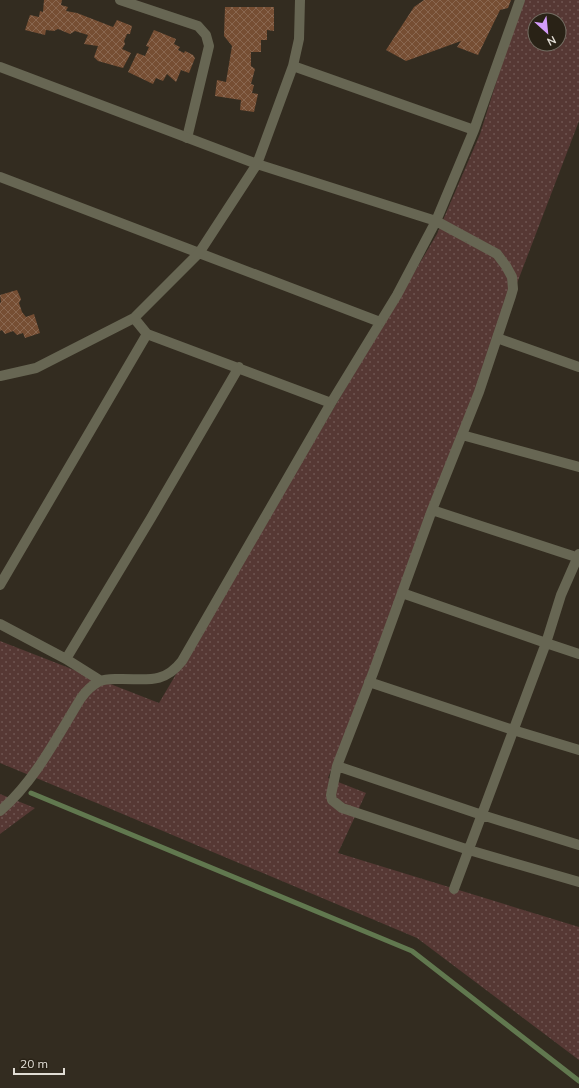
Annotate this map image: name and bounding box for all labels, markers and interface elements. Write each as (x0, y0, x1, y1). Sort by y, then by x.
north arrow (527, 12, 567, 52)
text: N (545, 33, 558, 49)
scale bar (14, 1050, 64, 1076)
text: 20 m (20, 1056, 48, 1071)

